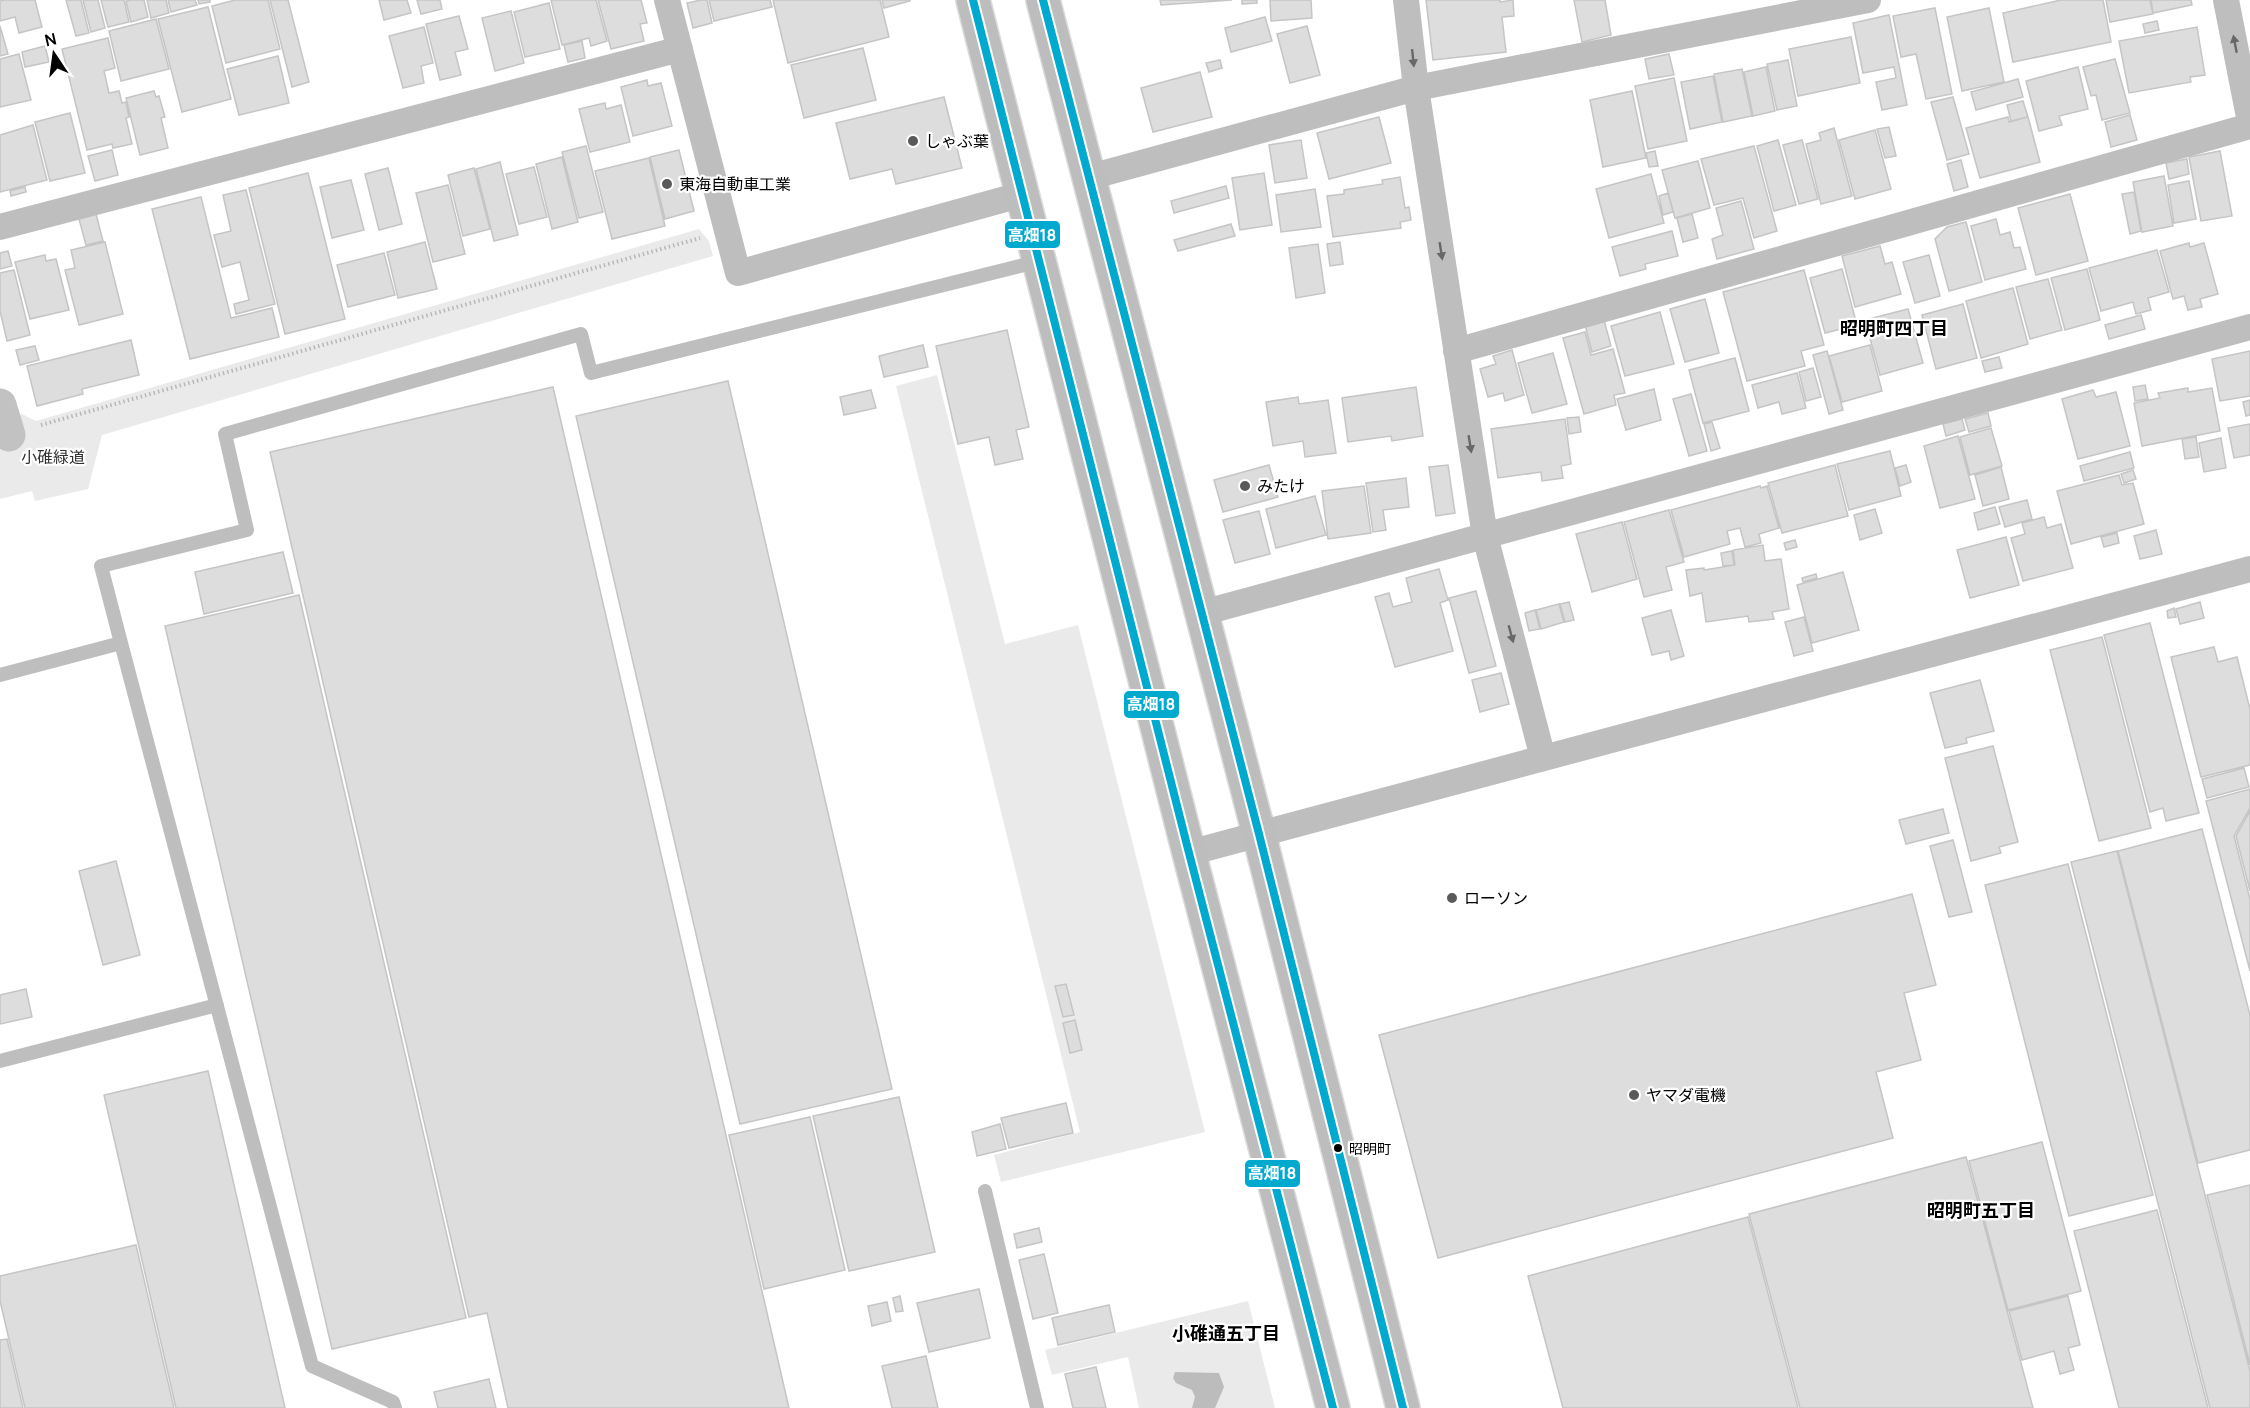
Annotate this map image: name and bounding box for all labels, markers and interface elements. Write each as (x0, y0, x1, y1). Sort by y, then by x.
north arrow (24, 24, 84, 84)
text: N (43, 27, 59, 51)
one-way arrow (2230, 35, 2239, 54)
one-way arrow (1408, 49, 1418, 68)
place label: しゃぶ葉 (925, 130, 989, 152)
marker: しゃぶ葉 (906, 134, 920, 148)
place label: 東海自動車工業 (679, 173, 791, 195)
marker: 東海自動車工業 (660, 177, 674, 191)
line badge: 高畑18 (1004, 220, 1061, 249)
text: 高畑18 (1008, 224, 1056, 246)
one-way arrow (1436, 242, 1445, 261)
district label: 昭明町四丁目 (1840, 316, 1948, 340)
one-way arrow (1466, 434, 1475, 453)
park label: 小碓緑道 (21, 446, 85, 468)
place label: みたけ (1257, 475, 1305, 497)
marker: みたけ (1238, 479, 1252, 493)
one-way arrow (1507, 625, 1516, 643)
line badge: 高畑18 (1123, 690, 1180, 719)
text: 高畑18 (1127, 693, 1175, 715)
place label: ローソン (1464, 887, 1528, 909)
marker: ローソン (1445, 891, 1459, 905)
place label: ヤマダ電機 (1646, 1084, 1726, 1106)
marker: ヤマダ電機 (1627, 1088, 1641, 1102)
place label: 昭明町 (1349, 1139, 1391, 1158)
marker: 昭明町 (1332, 1142, 1344, 1154)
line badge: 高畑18 (1244, 1159, 1301, 1188)
text: 高畑18 (1248, 1162, 1296, 1184)
district label: 昭明町五丁目 (1927, 1198, 2035, 1222)
district label: 小碓通五丁目 (1172, 1321, 1280, 1345)

